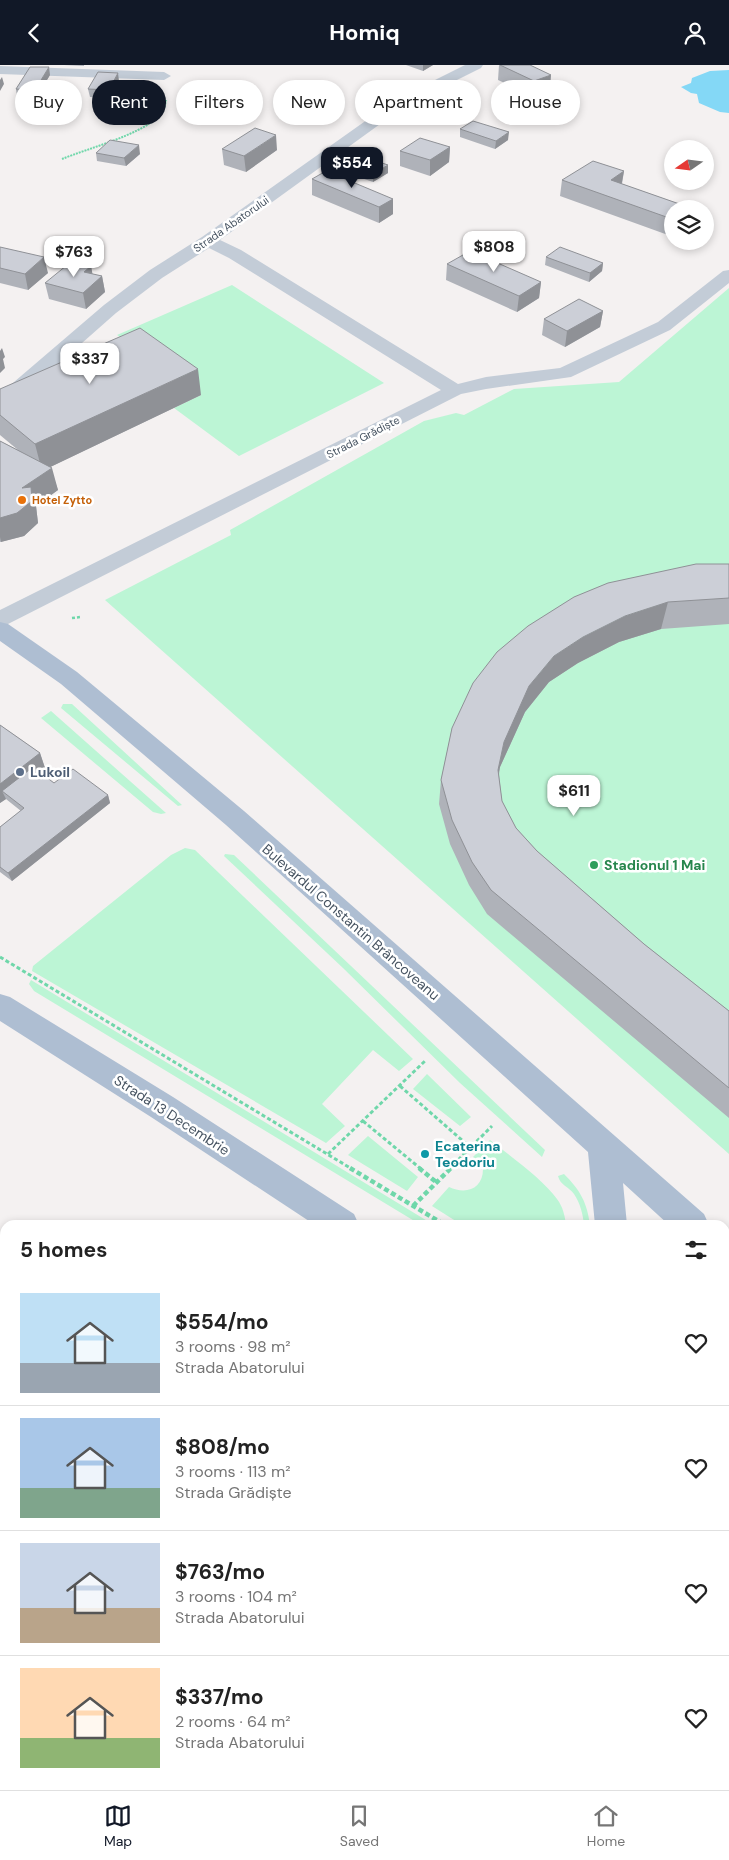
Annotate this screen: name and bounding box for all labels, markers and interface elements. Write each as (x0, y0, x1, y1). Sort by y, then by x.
text: Homiq (329, 18, 400, 47)
icon: back (20, 19, 48, 47)
icon: person (681, 19, 709, 47)
chip: Buy (15, 80, 82, 125)
chip: Rent (92, 80, 166, 125)
chip: Filters (176, 80, 263, 125)
chip: New (273, 80, 345, 125)
chip: Apartment (355, 80, 481, 125)
chip: House (491, 80, 580, 125)
north arrow (664, 140, 714, 190)
map controls (664, 140, 714, 250)
pin: $554 (322, 147, 382, 189)
text: $554 (332, 152, 372, 173)
street label: Strada Abatorului (191, 193, 271, 255)
button: layers (664, 200, 714, 250)
pin: $808 (464, 231, 524, 273)
pin: $763 (44, 235, 104, 278)
text: $808 (473, 236, 515, 257)
text: $763 (55, 241, 93, 262)
pin: $337 (60, 343, 120, 385)
text: $337 (71, 348, 109, 369)
street label: Strada Grădiște (324, 413, 402, 461)
place label: Hotel Zytto (32, 493, 92, 507)
marker: Hotel Zytto (16, 494, 28, 506)
place label: Lukoil (30, 763, 70, 781)
marker: Lukoil (14, 766, 26, 778)
pin: $611 (544, 775, 604, 817)
text: $611 (558, 780, 590, 801)
street label: Bulevardul Constantin Brâncoveanu (259, 840, 443, 1004)
place label: Stadionul 1 Mai (604, 856, 706, 874)
marker: Stadionul 1 Mai (588, 859, 600, 871)
street label: Strada 13 Decembrie (111, 1071, 233, 1159)
place label: Ecaterina Teodoriu (435, 1137, 501, 1171)
marker: Ecaterina Teodoriu (419, 1148, 431, 1160)
text: 5 homes (20, 1236, 107, 1264)
icon: filters (682, 1236, 710, 1264)
text: $554/mo (175, 1308, 269, 1336)
icon: home (60, 1313, 120, 1373)
icon: heart (682, 1329, 710, 1357)
text: 3 rooms · 98 m² (175, 1336, 291, 1357)
text: Strada Abatorului (175, 1357, 305, 1378)
text: $808/mo (175, 1433, 270, 1461)
icon: home (60, 1438, 120, 1498)
icon: heart (682, 1454, 710, 1482)
text: 3 rooms · 113 m² (175, 1461, 291, 1482)
text: Strada Grădiște (175, 1482, 292, 1503)
text: $763/mo (175, 1558, 265, 1586)
icon: home (60, 1563, 120, 1623)
icon: heart (682, 1579, 710, 1607)
text: 3 rooms · 104 m² (175, 1586, 297, 1607)
text: Strada Abatorului (175, 1607, 305, 1628)
text: $337/mo (175, 1683, 264, 1711)
icon: home (60, 1688, 120, 1748)
icon: heart (682, 1704, 710, 1732)
text: 2 rooms · 64 m² (175, 1711, 291, 1732)
text: Strada Abatorului (175, 1732, 305, 1753)
tab: Map (104, 1802, 132, 1850)
tab: Saved (340, 1802, 379, 1850)
tab: Home (587, 1802, 625, 1850)

